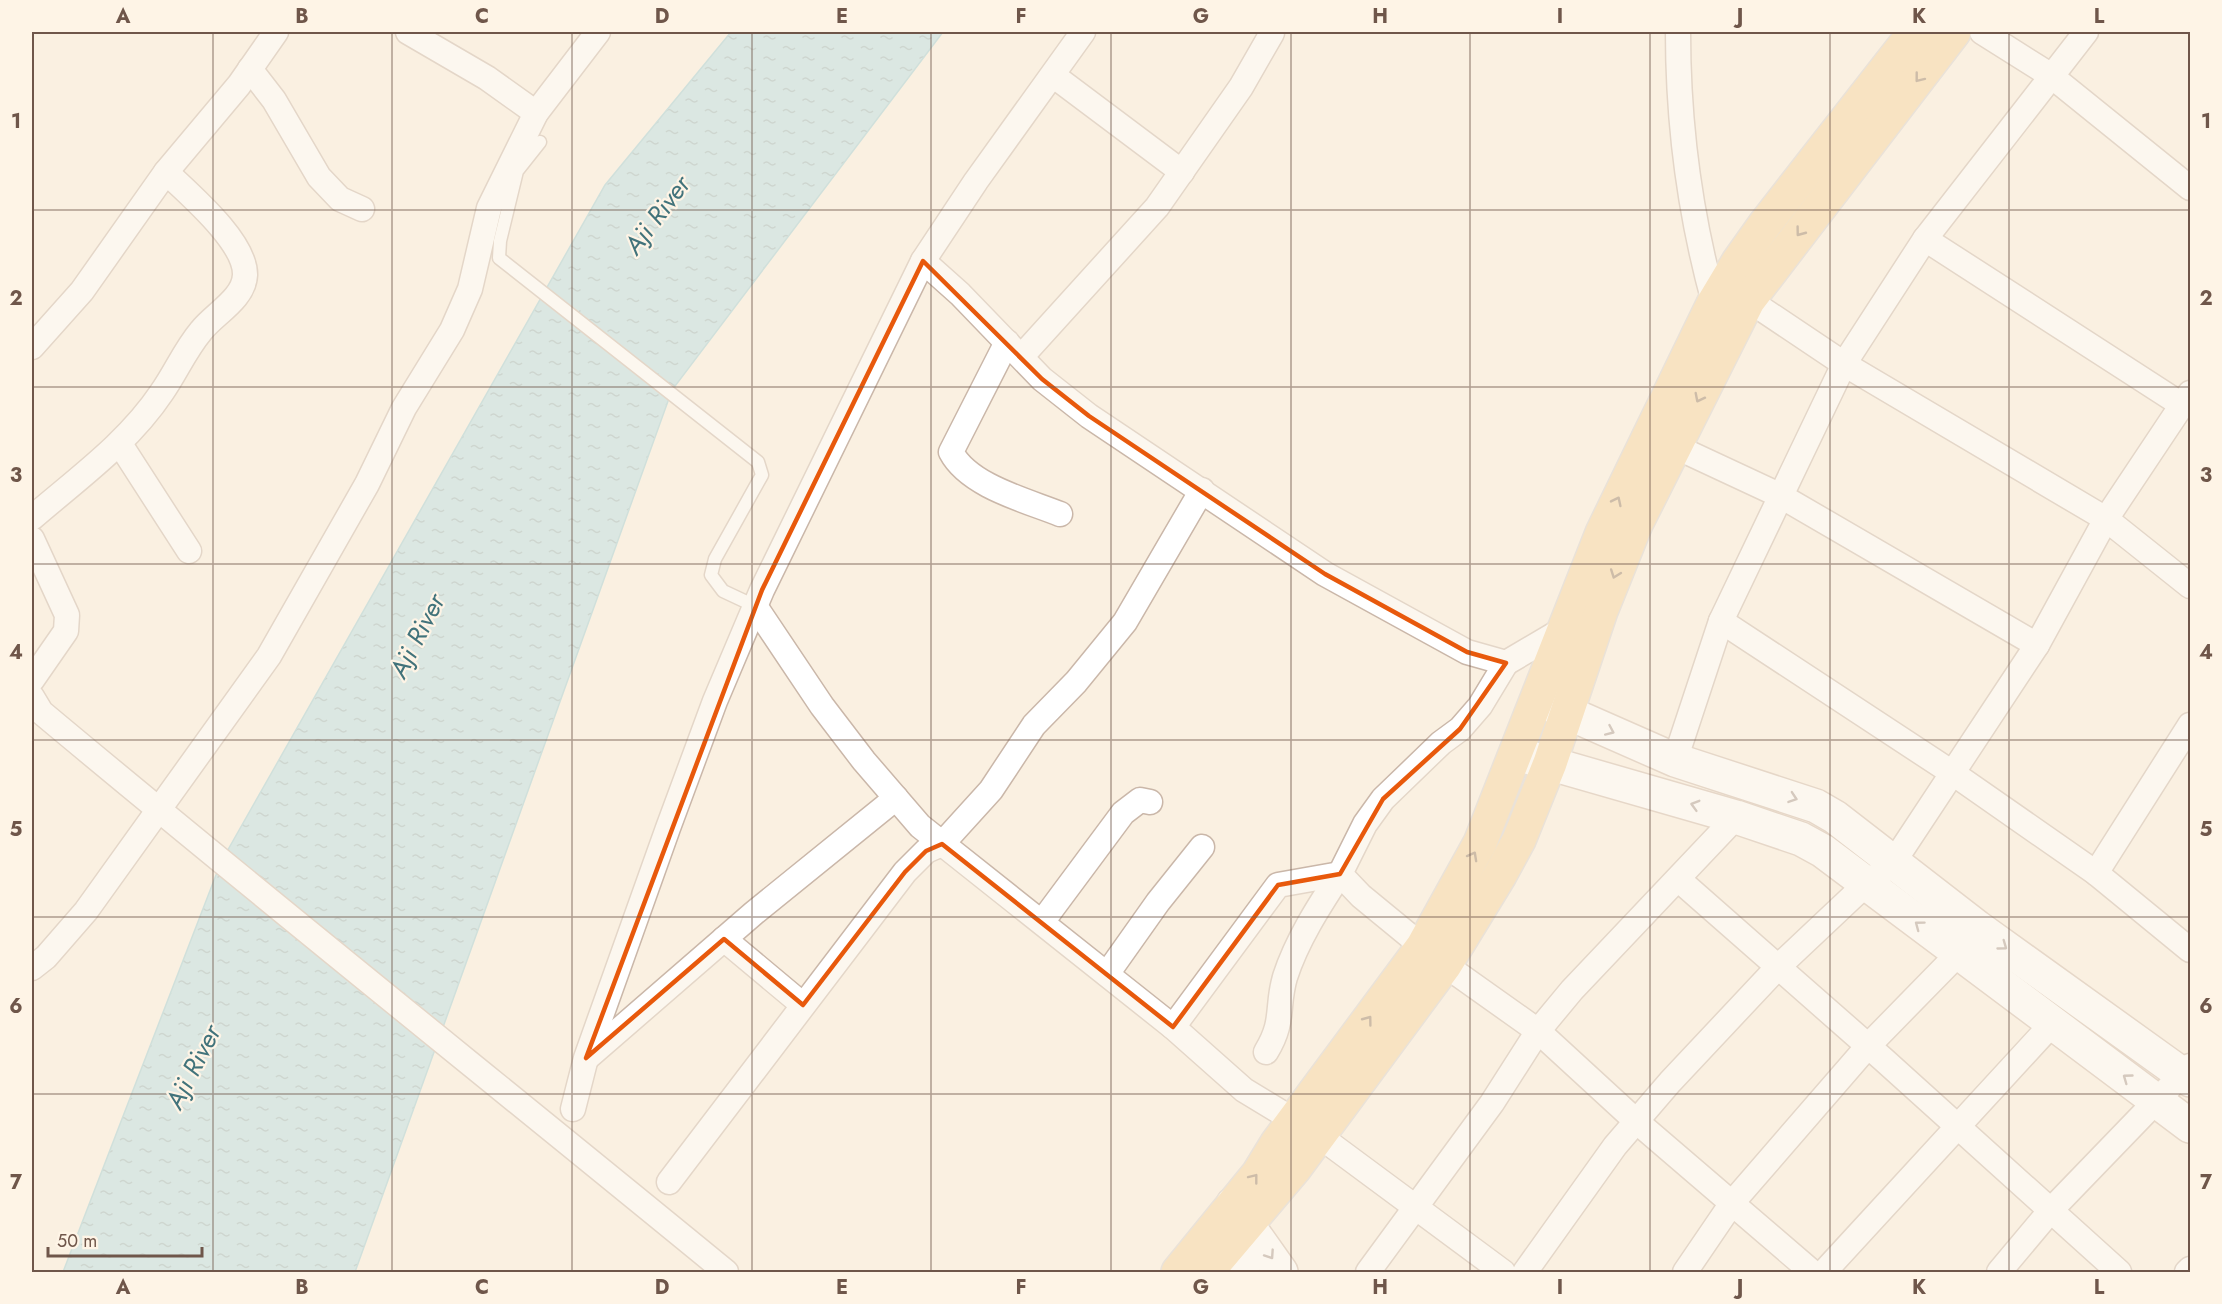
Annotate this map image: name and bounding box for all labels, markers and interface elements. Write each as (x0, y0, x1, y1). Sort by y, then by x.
text: A (115, 2, 131, 31)
text: B (295, 2, 309, 31)
text: C (475, 2, 489, 31)
text: D (655, 2, 669, 31)
text: E (836, 2, 848, 31)
text: F (1015, 2, 1027, 31)
text: G (1193, 2, 1209, 31)
text: H (1372, 2, 1388, 31)
text: I (1557, 2, 1563, 31)
text: J (1733, 2, 1743, 31)
text: K (1912, 2, 1926, 31)
text: L (2094, 2, 2105, 31)
one-way arrow (1915, 71, 1926, 82)
text: 1 (11, 107, 21, 136)
text: 1 (2201, 107, 2211, 136)
water label: Aji River (614, 166, 700, 263)
one-way arrow (1796, 226, 1807, 237)
text: 2 (9, 284, 23, 313)
text: 2 (2199, 284, 2213, 313)
one-way arrow (1695, 392, 1706, 403)
text: 3 (10, 461, 22, 490)
text: 3 (2200, 461, 2212, 490)
one-way arrow (1610, 496, 1622, 507)
one-way arrow (1609, 568, 1622, 579)
water label: Aji River (379, 586, 455, 686)
text: 4 (9, 638, 23, 667)
text: 4 (2199, 638, 2213, 667)
one-way arrow (1603, 724, 1614, 736)
one-way arrow (1787, 790, 1798, 803)
one-way arrow (1690, 800, 1701, 812)
text: 5 (10, 815, 23, 844)
text: 5 (2200, 815, 2213, 844)
one-way arrow (1466, 852, 1477, 862)
one-way arrow (1915, 921, 1926, 932)
one-way arrow (1996, 939, 2007, 950)
text: 6 (9, 992, 23, 1021)
text: 6 (2199, 992, 2213, 1021)
one-way arrow (1361, 1016, 1372, 1027)
water label: Aji River (155, 1017, 231, 1117)
one-way arrow (2123, 1075, 2134, 1086)
text: 7 (10, 1168, 23, 1197)
text: 7 (2200, 1168, 2213, 1197)
one-way arrow (1247, 1174, 1258, 1185)
scale bar (48, 1220, 202, 1258)
text: 50 m (57, 1228, 97, 1254)
one-way arrow (1263, 1248, 1274, 1259)
text: A (115, 1273, 131, 1302)
text: B (295, 1273, 309, 1302)
text: C (475, 1273, 489, 1302)
text: D (655, 1273, 669, 1302)
text: E (836, 1273, 848, 1302)
text: F (1015, 1273, 1027, 1302)
text: G (1193, 1273, 1209, 1302)
text: H (1372, 1273, 1388, 1302)
text: I (1557, 1273, 1563, 1302)
text: J (1733, 1273, 1743, 1302)
text: K (1912, 1273, 1926, 1302)
text: L (2094, 1273, 2105, 1302)

